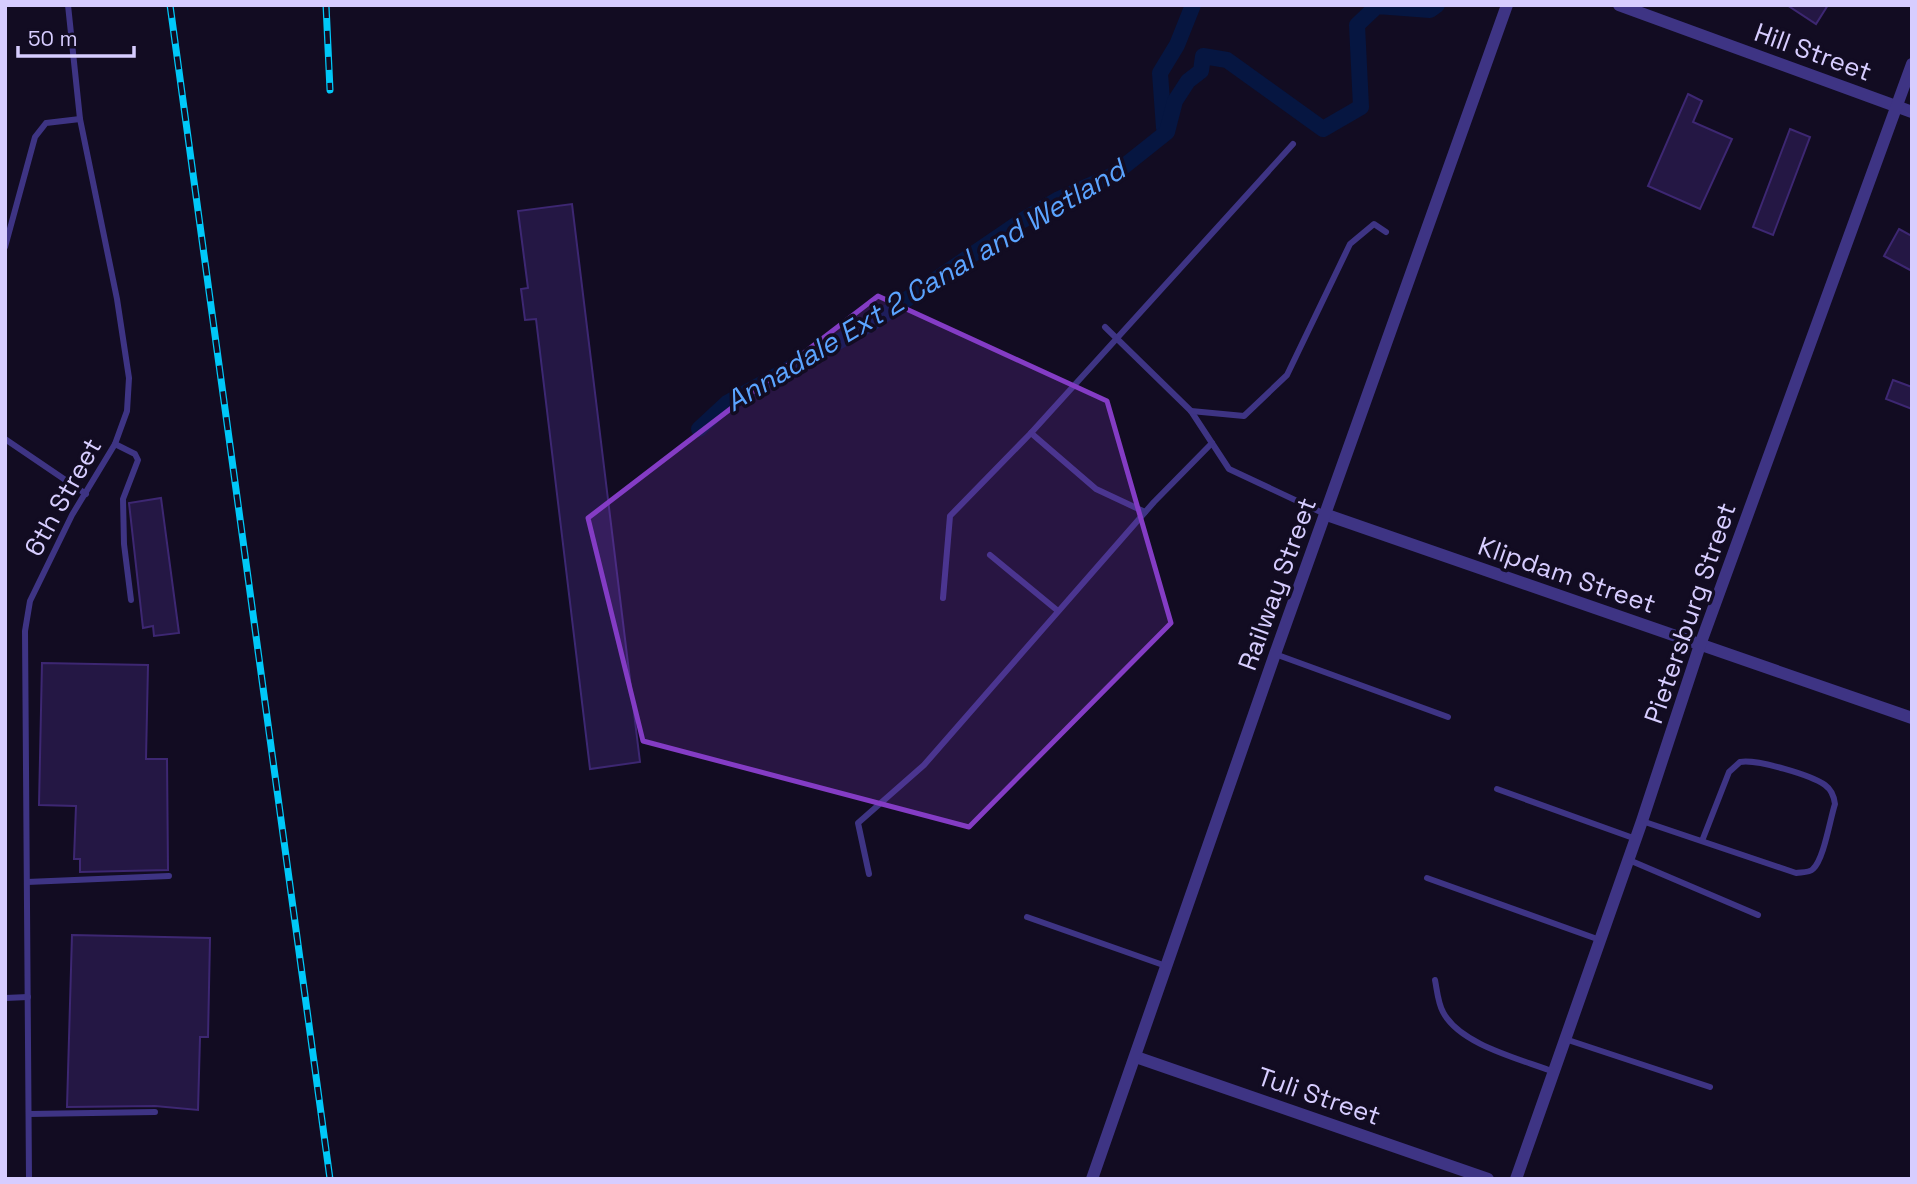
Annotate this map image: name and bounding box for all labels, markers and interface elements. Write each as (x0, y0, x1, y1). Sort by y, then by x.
scale bar (18, 14, 133, 58)
street label: Hill Street (1750, 15, 1876, 89)
text: 50 m (28, 25, 78, 52)
water label: Annadale Ext 2 Canal and Wetland (719, 150, 1134, 419)
street label: 6th Street (17, 432, 109, 562)
street label: Railway Street (1230, 493, 1324, 675)
street label: Pietersburg Street (1636, 498, 1744, 728)
street label: Klipdam Street (1474, 529, 1660, 621)
street label: Tuli Street (1253, 1059, 1385, 1133)

